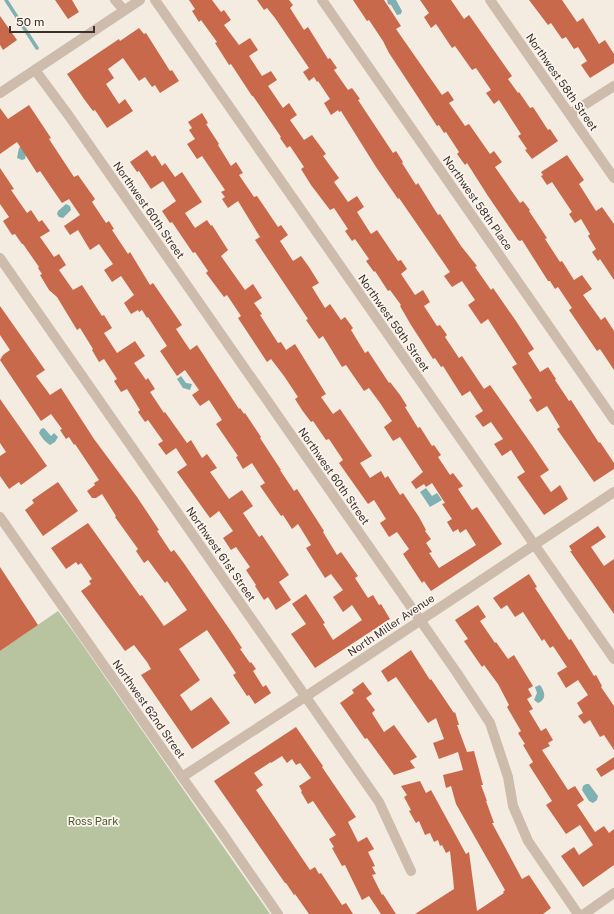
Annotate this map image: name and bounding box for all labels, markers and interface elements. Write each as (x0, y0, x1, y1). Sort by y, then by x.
scale bar (10, 8, 94, 34)
text: 50 m (16, 15, 44, 29)
street label: Northwest 58th Street (524, 31, 600, 133)
street label: Northwest 58th Place (441, 154, 515, 252)
street label: Northwest 60th Street (111, 159, 187, 261)
street label: Northwest 59th Street (356, 272, 432, 374)
street label: Northwest 60th Street (296, 425, 372, 527)
street label: Northwest 61st Street (184, 505, 258, 603)
street label: North Miller Avenue (346, 592, 436, 658)
street label: Northwest 62nd Street (110, 658, 188, 760)
park label: Ross Park (68, 815, 118, 827)

